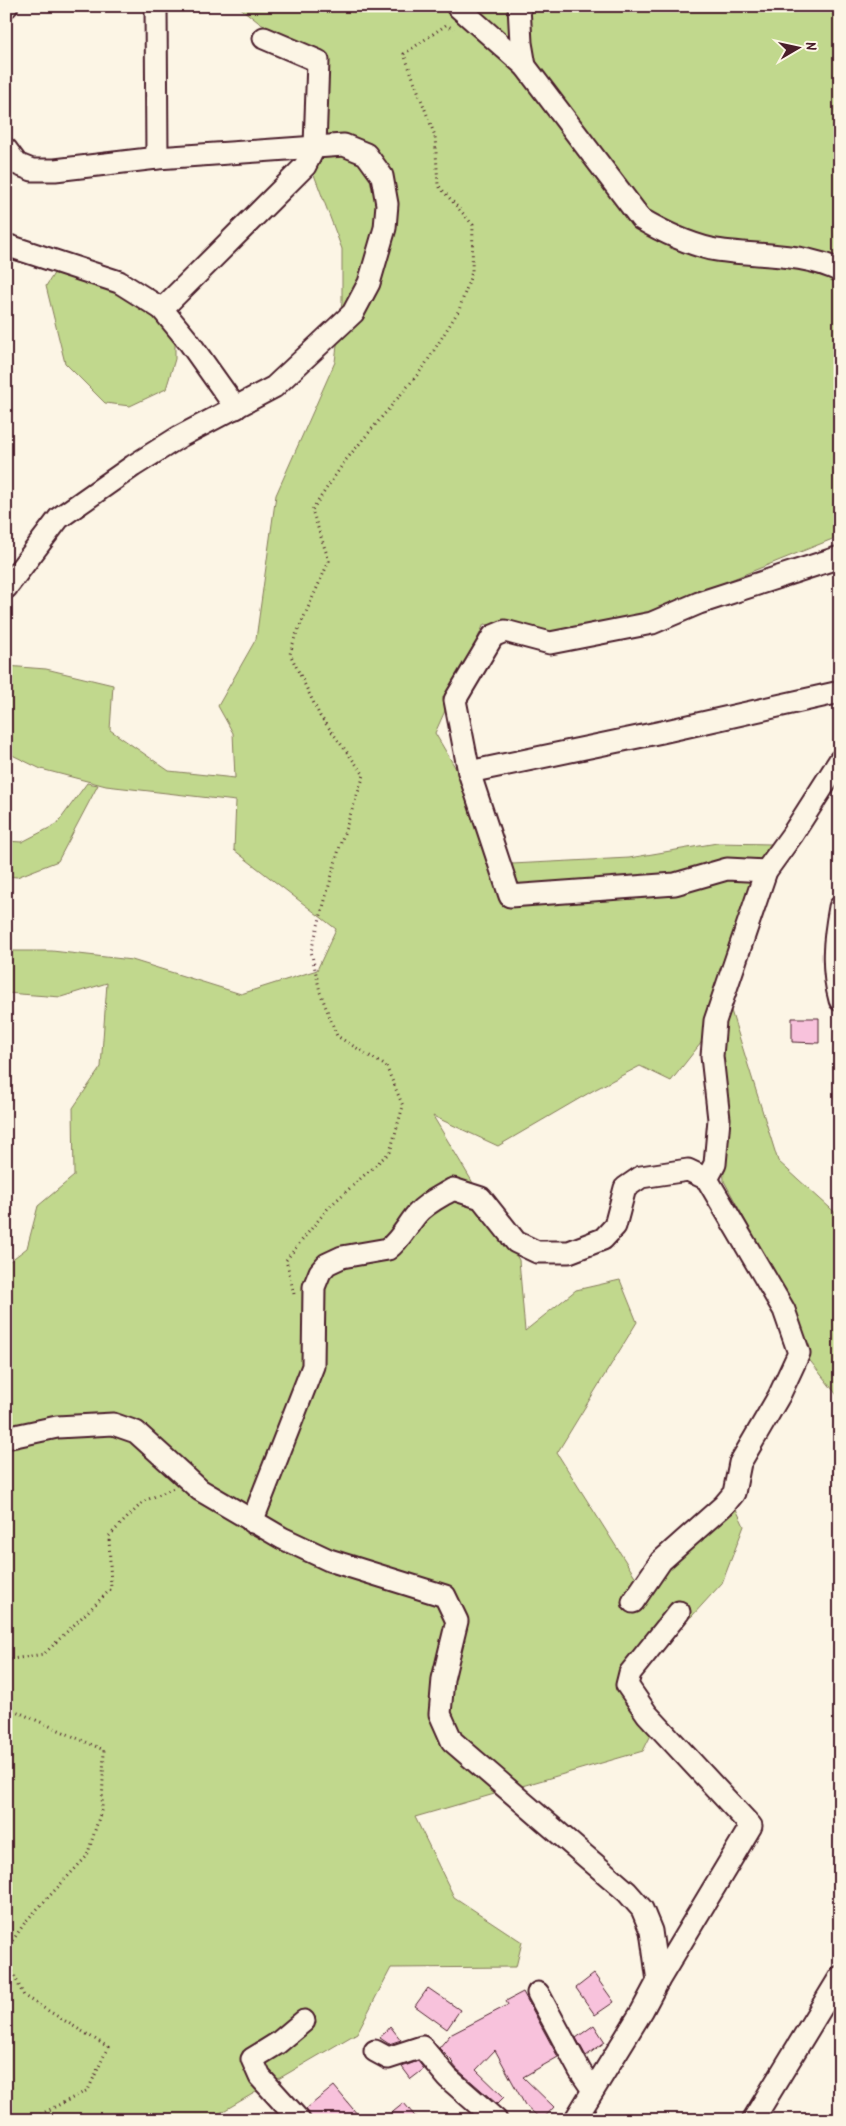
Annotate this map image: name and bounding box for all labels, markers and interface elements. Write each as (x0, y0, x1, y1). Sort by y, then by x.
north arrow (774, 22, 824, 72)
text: N (798, 40, 821, 52)

